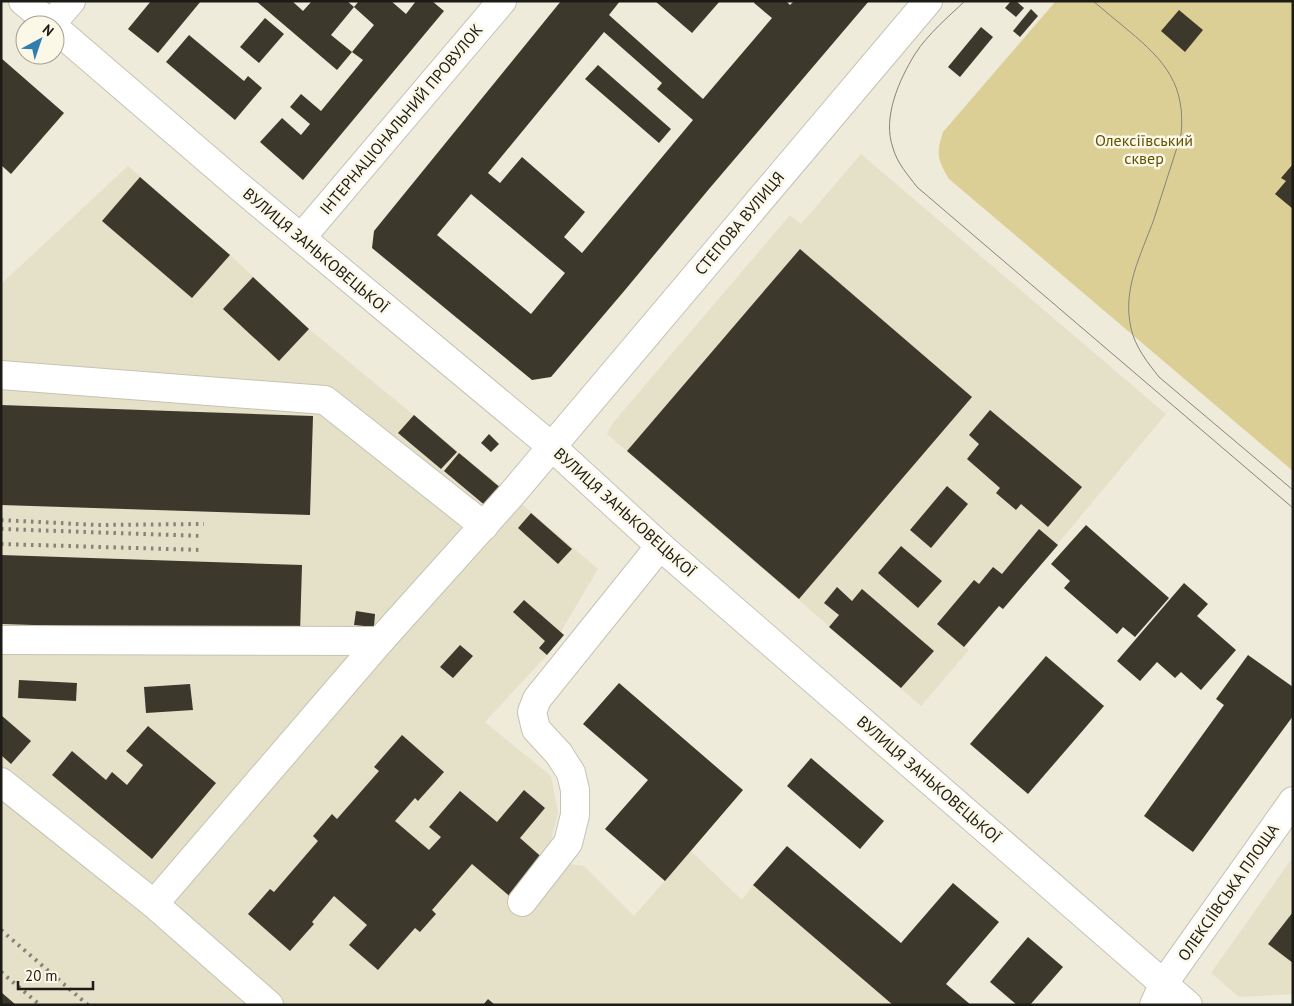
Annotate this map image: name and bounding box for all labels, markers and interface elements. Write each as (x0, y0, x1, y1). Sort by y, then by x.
north arrow (15, 15, 65, 65)
street label: ІНТЕРНАЦІОНАЛЬНИЙ ПРОВУЛОК (315, 19, 487, 218)
text: N (39, 20, 58, 40)
park label: Олексіївський сквер (1095, 130, 1193, 168)
street label: СТЕПОВА ВУЛИЦЯ (690, 167, 788, 279)
street label: ВУЛИЦЯ ЗАНЬКОВЕЦЬКОЇ (239, 183, 393, 317)
street label: ВУЛИЦЯ ЗАНЬКОВЕЦЬКОЇ (550, 443, 700, 581)
street label: ВУЛИЦЯ ЗАНЬКОВЕЦЬКОЇ (853, 711, 1005, 847)
street label: ОЛЕКСІЇВСЬКА ПЛОЩА (1173, 819, 1283, 964)
scale bar (18, 958, 92, 990)
text: 20 m (25, 966, 58, 985)

